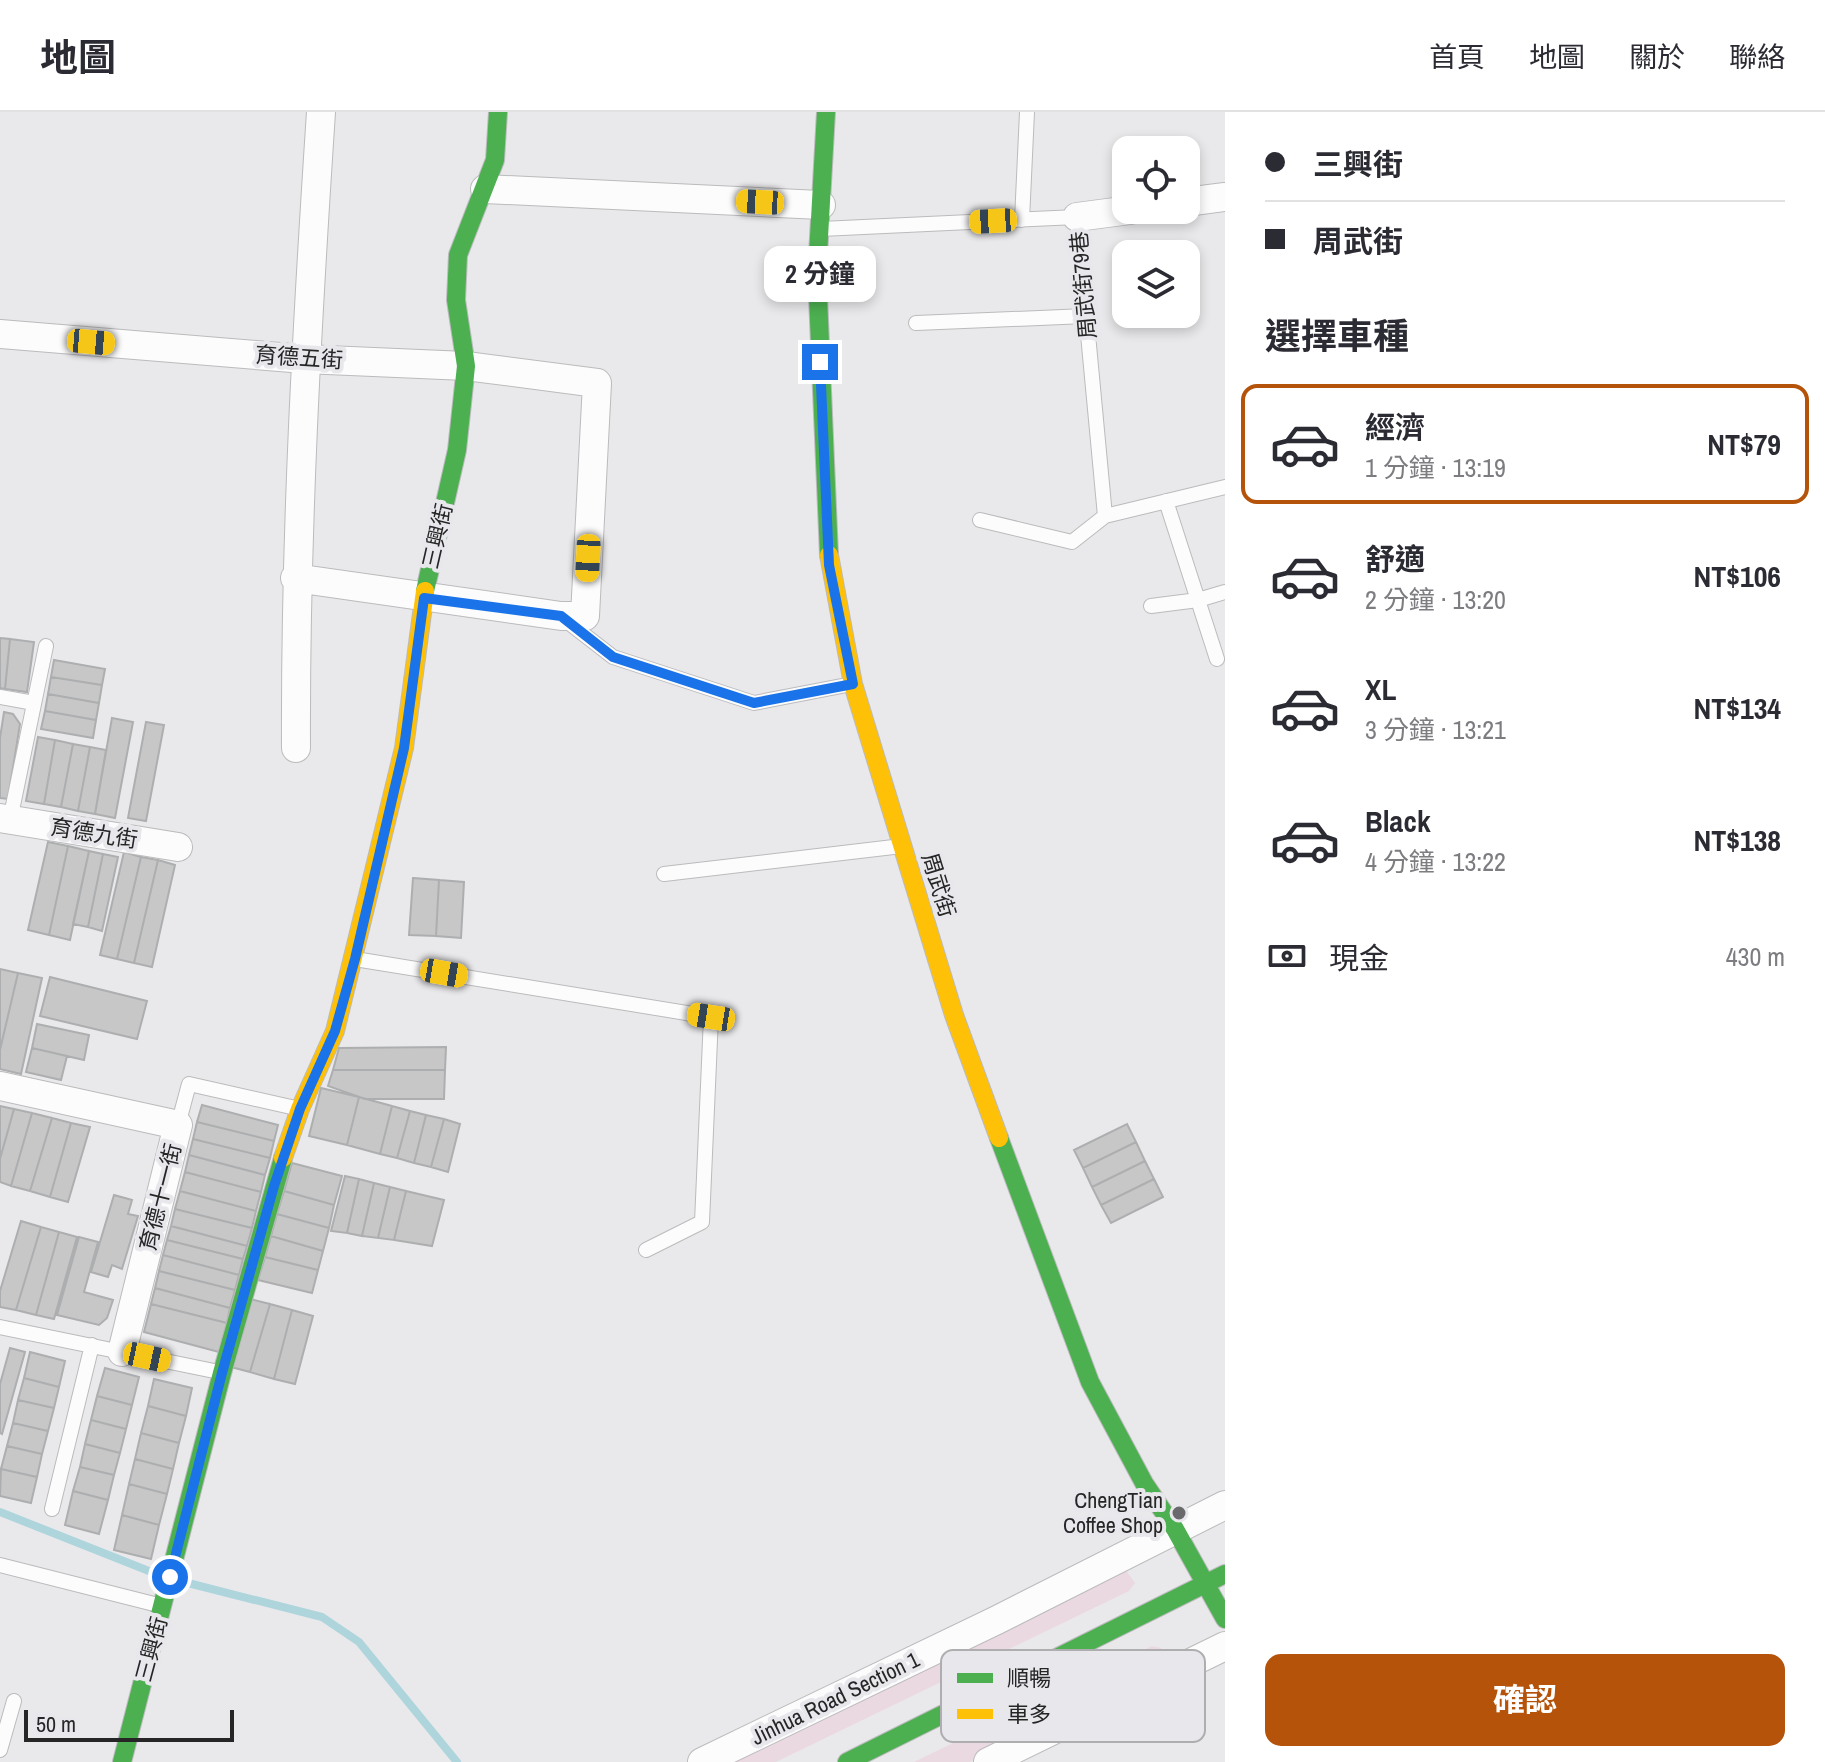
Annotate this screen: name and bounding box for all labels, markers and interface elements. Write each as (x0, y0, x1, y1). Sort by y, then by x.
text: 地圖 (40, 32, 116, 83)
text: 首頁 (1429, 38, 1485, 76)
text: 地圖 (1529, 38, 1585, 76)
text: 關於 (1629, 38, 1685, 76)
text: 聯絡 (1729, 38, 1785, 76)
map controls (1112, 136, 1200, 328)
button: locate (1112, 136, 1200, 224)
text: 三興街 (1313, 144, 1403, 184)
car (735, 189, 785, 215)
car (968, 208, 1018, 234)
text: 周武街 (1313, 221, 1403, 261)
street label: 周武街79巷 (1063, 230, 1103, 340)
button: layers (1112, 240, 1200, 328)
callout: 2 分鐘 (764, 246, 876, 302)
text: 2 分鐘 (785, 256, 855, 291)
text: 選擇車種 (1265, 312, 1409, 360)
car (66, 328, 116, 356)
street label: 育德五街 (254, 339, 344, 375)
route end (802, 344, 838, 380)
text: 經濟 (1365, 407, 1425, 447)
icon: car (1269, 408, 1341, 480)
text: NT$79 (1707, 424, 1781, 464)
text: 1 分鐘 · 13:19 (1365, 450, 1506, 485)
street label: 三興街 (415, 500, 459, 572)
car (575, 533, 601, 583)
text: 舒適 (1365, 539, 1425, 579)
icon: car (1269, 540, 1341, 612)
text: NT$106 (1693, 556, 1781, 596)
text: 2 分鐘 · 13:20 (1365, 582, 1506, 617)
text: XL (1365, 669, 1396, 709)
icon: car (1269, 672, 1341, 744)
text: NT$134 (1693, 688, 1781, 728)
text: 3 分鐘 · 13:21 (1365, 712, 1506, 747)
text: Black (1365, 801, 1431, 841)
icon: car (1269, 804, 1341, 876)
street label: 育德九街 (48, 811, 140, 855)
text: NT$138 (1693, 820, 1781, 860)
text: 4 分鐘 · 13:22 (1365, 844, 1506, 879)
street label: 周武街 (915, 849, 963, 921)
icon: cash (1265, 934, 1309, 978)
text: 現金 (1329, 938, 1389, 978)
text: 430 m (1726, 939, 1785, 974)
car (418, 957, 470, 989)
car (685, 1001, 737, 1033)
street label: 育德十一街 (132, 1140, 188, 1254)
car (121, 1340, 173, 1374)
place label: ChengTian Coffee Shop (1063, 1485, 1163, 1540)
marker: ChengTian Coffee Shop (1170, 1504, 1188, 1522)
route start (152, 1559, 188, 1595)
street label: 三興街 (128, 1613, 174, 1685)
street label: Jinhua Road Section 1 (746, 1644, 924, 1752)
legend (941, 1650, 1205, 1742)
button: 確認 (1265, 1654, 1785, 1746)
text: 順暢 (1007, 1663, 1051, 1693)
text: 車多 (1007, 1699, 1051, 1729)
scale bar (24, 1706, 234, 1742)
text: 50 m (36, 1709, 76, 1739)

